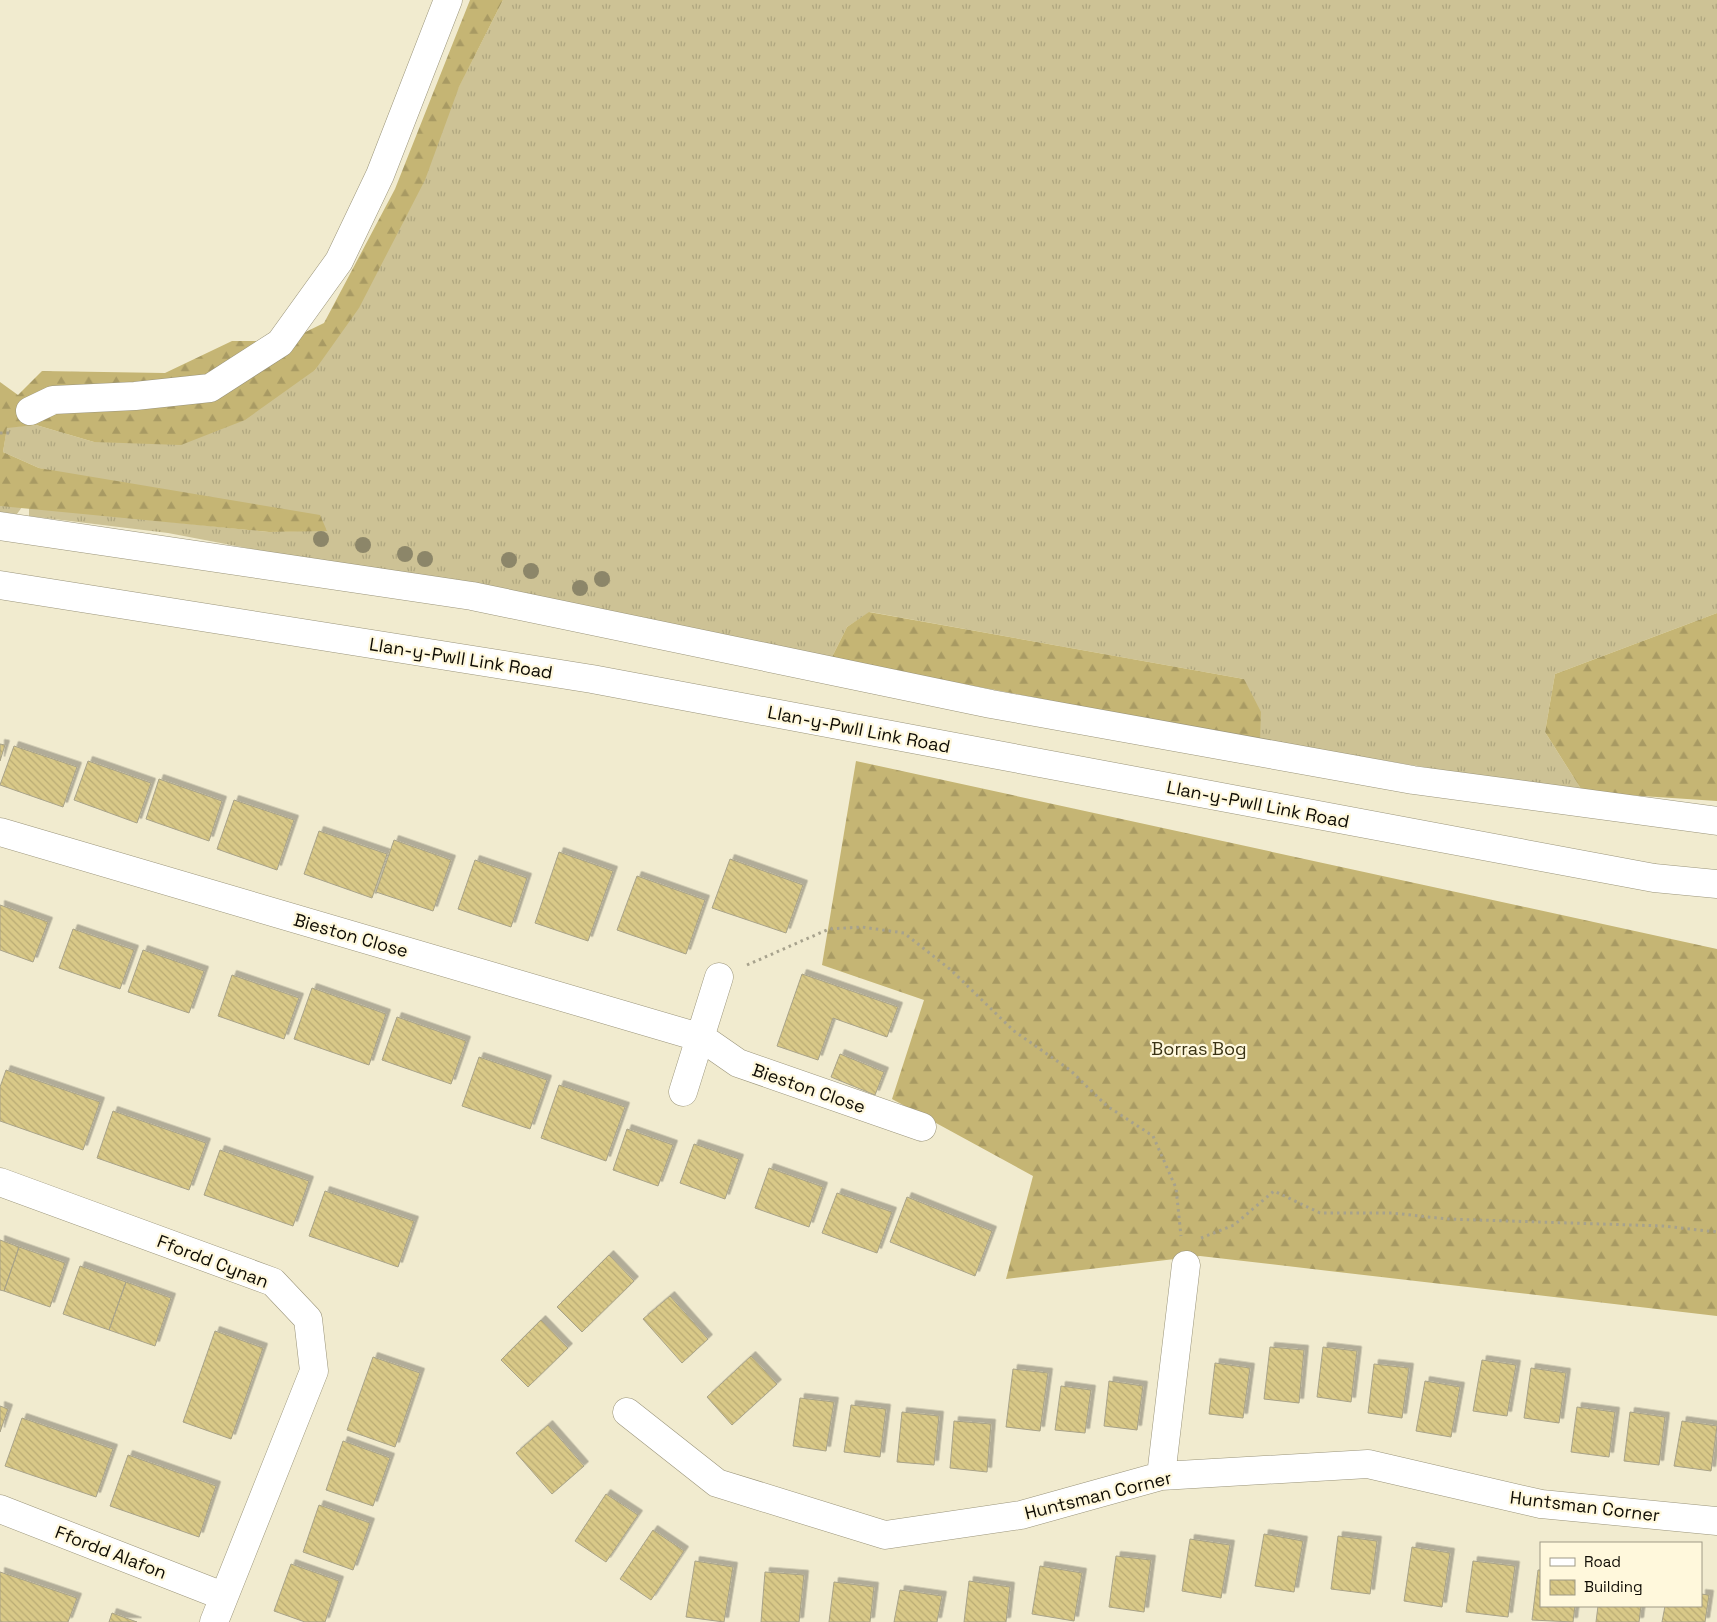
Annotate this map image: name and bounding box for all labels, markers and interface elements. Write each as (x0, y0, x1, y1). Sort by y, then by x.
street label: Llan-y-Pwll Link Road (368, 632, 554, 684)
street label: Llan-y-Pwll Link Road (766, 700, 952, 758)
street label: Llan-y-Pwll Link Road (1165, 775, 1351, 833)
street label: Bieston Close (291, 908, 411, 962)
park label: Borras Bog (1151, 1037, 1247, 1060)
street label: Bieston Close (749, 1058, 869, 1118)
street label: Ffordd Cynan (154, 1229, 272, 1293)
street label: Huntsman Corner (1022, 1466, 1174, 1524)
street label: Huntsman Corner (1509, 1485, 1661, 1527)
street label: Ffordd Alafon (52, 1520, 170, 1584)
legend (1540, 1542, 1702, 1607)
text: Road (1584, 1552, 1621, 1571)
text: Building (1584, 1577, 1643, 1596)

